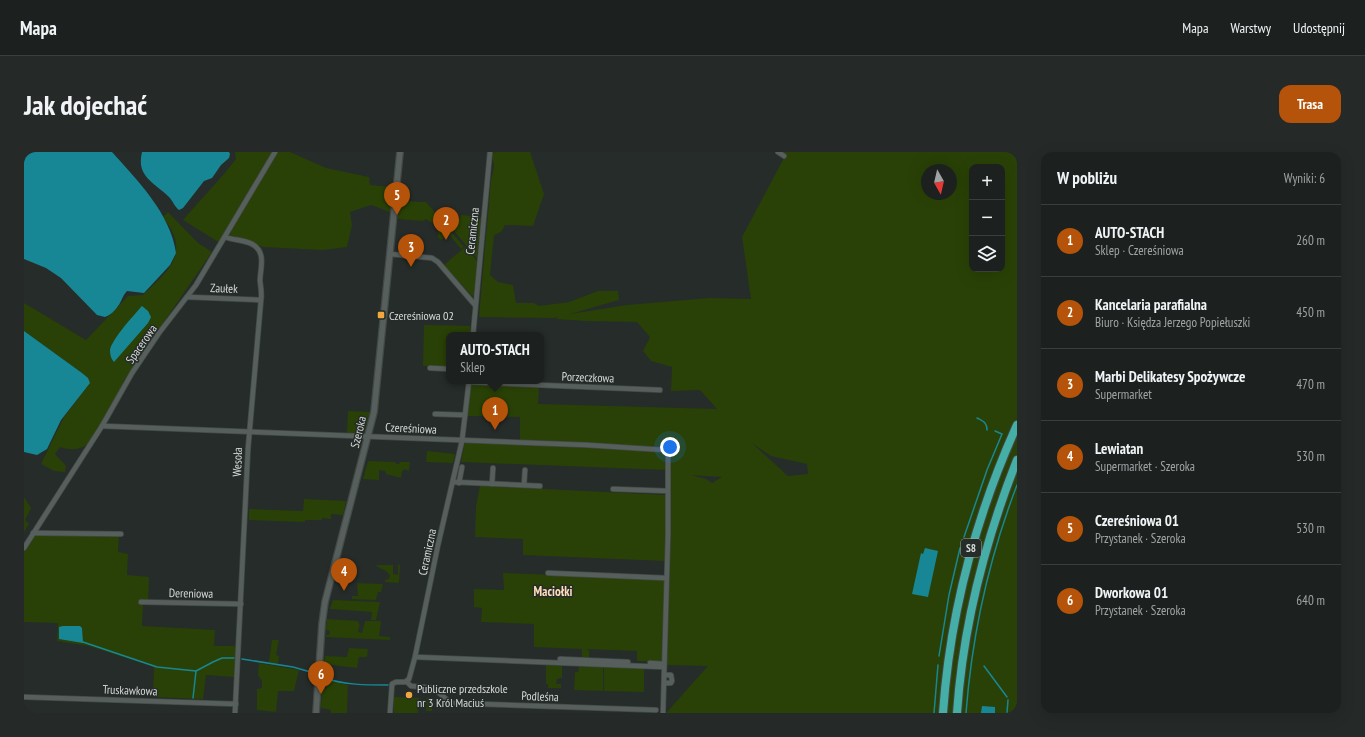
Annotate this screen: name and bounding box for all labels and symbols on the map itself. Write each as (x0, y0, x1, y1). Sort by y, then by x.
north arrow (921, 164, 957, 200)
pin: 5 (384, 182, 410, 215)
pin: 2 (433, 207, 459, 240)
street label: Ceramiczna (462, 207, 482, 255)
pin: 3 (398, 234, 424, 267)
street label: Zaułek (210, 280, 238, 296)
place label: Czereśniowa 02 (389, 308, 454, 323)
marker: Czereśniowa 02 (376, 310, 386, 320)
street label: Spacerowa (122, 321, 160, 367)
street label: Porzeczkowa (561, 369, 615, 385)
pin: 1 (482, 397, 508, 430)
street label: Szeroka (347, 414, 369, 449)
street label: Czereśniowa (385, 419, 437, 437)
your location (660, 437, 680, 457)
street label: Wesoła (229, 447, 245, 477)
street label: Ceramiczna (415, 527, 439, 577)
road number: S8 (961, 539, 981, 557)
pin: 4 (331, 558, 357, 591)
district label: Maciołki (533, 583, 573, 600)
street label: Dereniowa (169, 585, 213, 601)
pin: 6 (308, 661, 334, 694)
place label: Publiczne przedszkole nr 3 Król Maciuś (417, 681, 508, 710)
street label: Truskawkowa (102, 682, 158, 698)
street label: Podleśna (521, 688, 559, 704)
marker: Publiczne przedszkole nr 3 Król Maciuś (404, 690, 414, 700)

